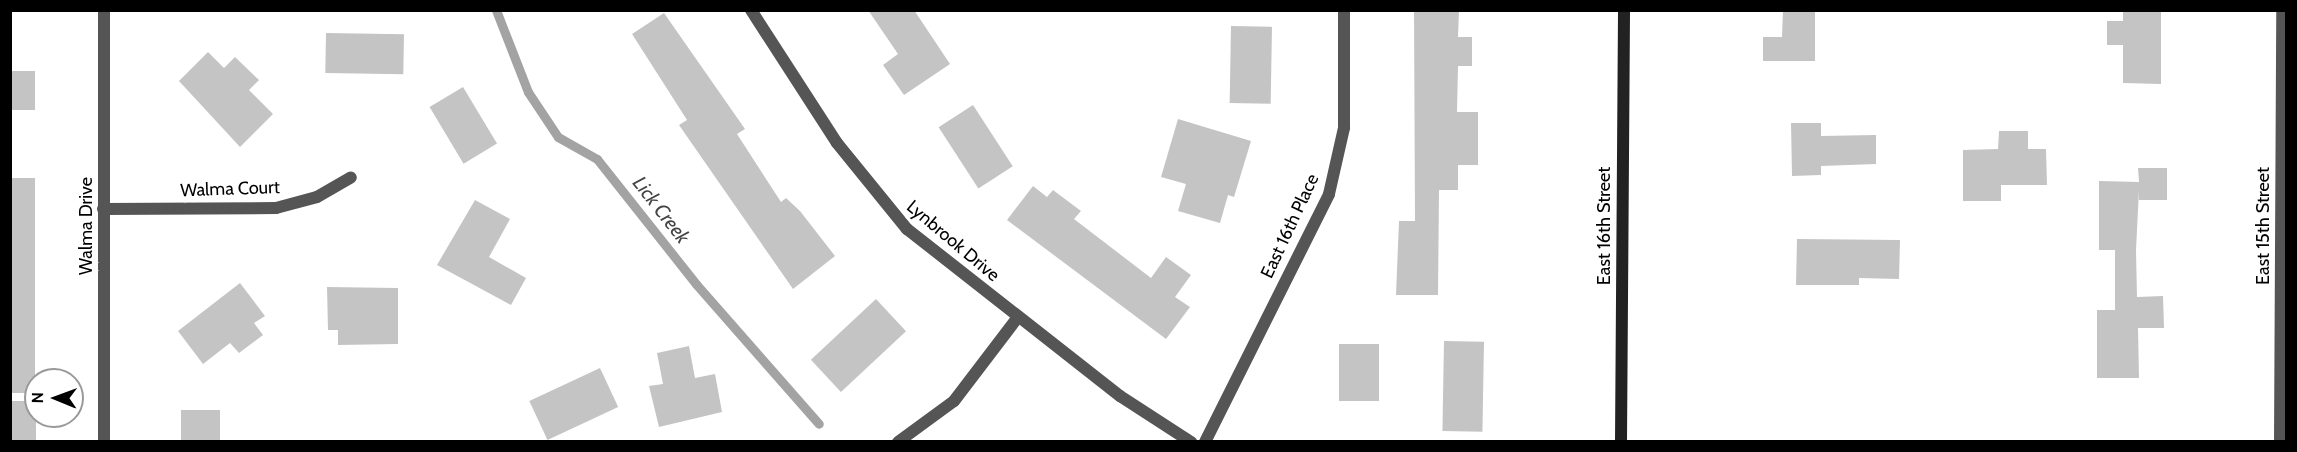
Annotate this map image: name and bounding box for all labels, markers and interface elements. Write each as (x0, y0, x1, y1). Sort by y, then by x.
street label: East 16th Street (1593, 167, 1615, 285)
street label: East 15th Street (2252, 167, 2274, 285)
street label: East 16th Place (1256, 170, 1324, 282)
water label: Lick Creek (627, 172, 695, 248)
street label: Walma Court (180, 176, 280, 202)
street label: Walma Drive (75, 177, 97, 275)
street label: Lynbrook Drive (902, 196, 1004, 286)
north arrow (24, 368, 84, 428)
text: N (28, 392, 47, 404)

